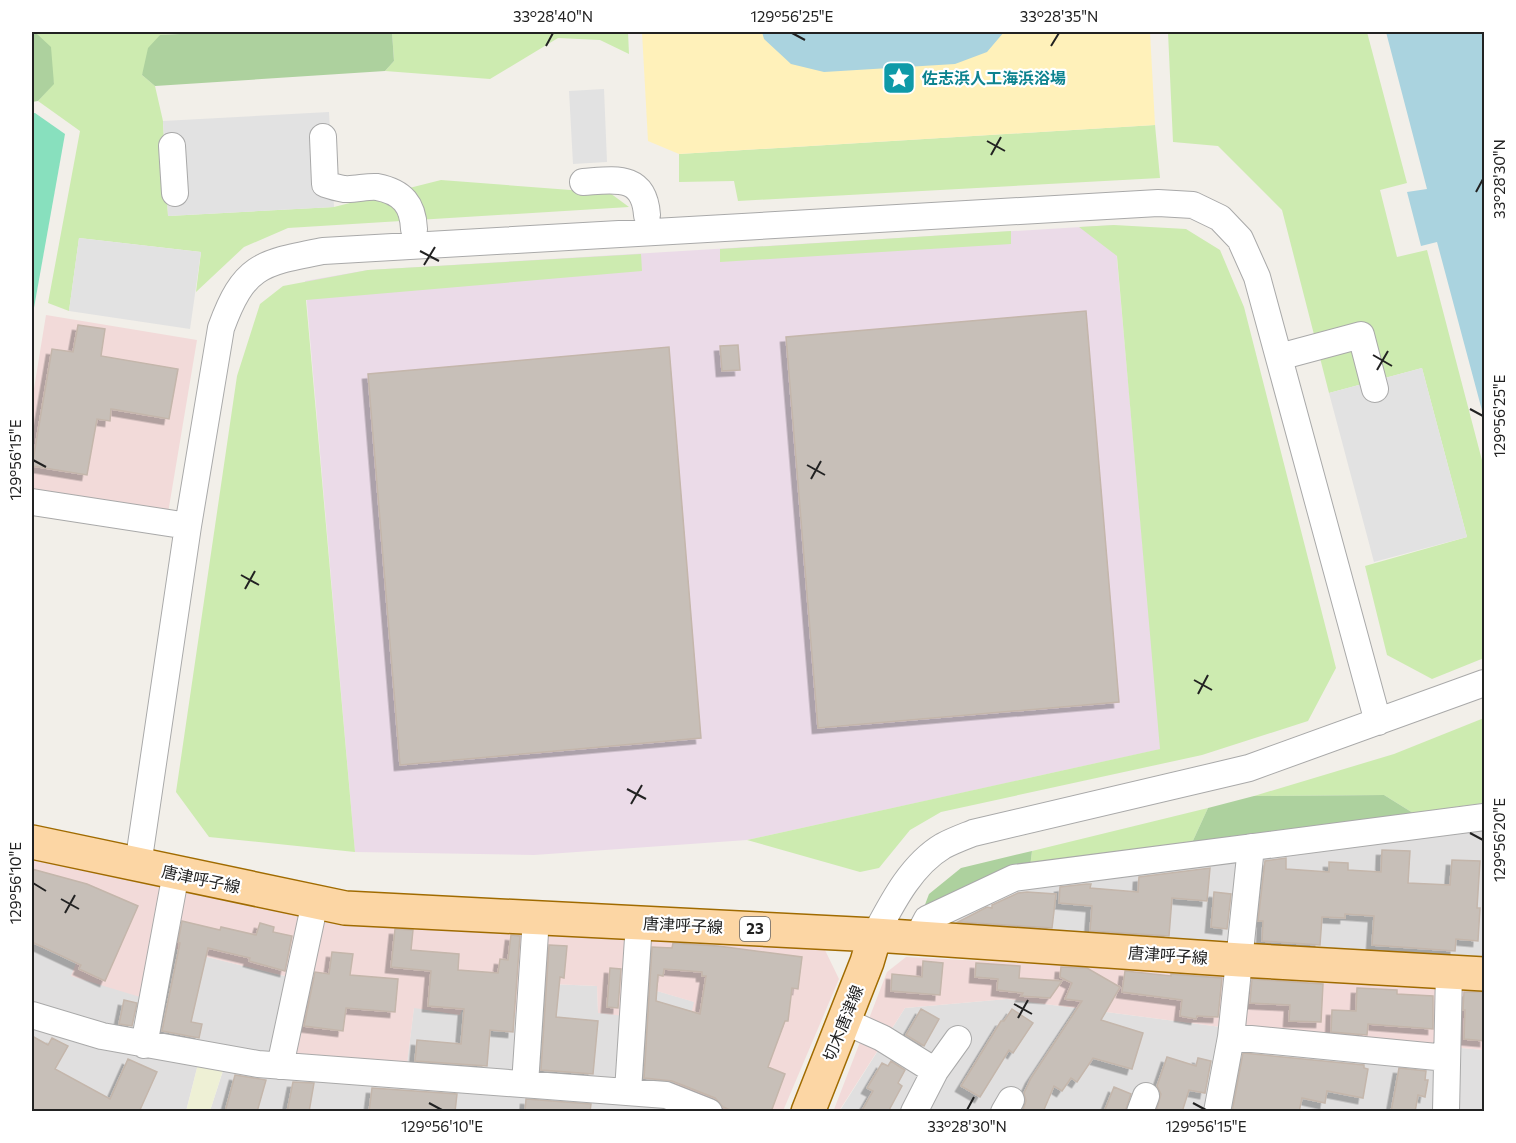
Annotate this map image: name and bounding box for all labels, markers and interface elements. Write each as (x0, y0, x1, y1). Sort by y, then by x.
text: 33°28'40"N (513, 7, 593, 25)
text: 129°56'25"E (751, 7, 834, 25)
text: 33°28'35"N (1020, 7, 1098, 25)
place icon: 佐志浜人工海浜浴場 (881, 60, 917, 96)
place label: 佐志浜人工海浜浴場 (921, 68, 1066, 87)
text: 33°28'30"N (1490, 139, 1508, 219)
text: 129°56'25"E (1490, 374, 1508, 457)
text: 129°56'15"E (6, 419, 24, 501)
text: 129°56'20"E (1490, 798, 1508, 882)
text: 129°56'10"E (6, 842, 24, 924)
street label: 唐津呼子線 (160, 861, 242, 896)
street label: 唐津呼子線 (643, 913, 723, 936)
road number: 23 (740, 917, 770, 941)
street label: 唐津呼子線 (1127, 942, 1209, 967)
street label: 切木唐津線 (819, 982, 866, 1063)
text: 129°56'10"E (401, 1117, 483, 1135)
text: 33°28'30"N (927, 1117, 1007, 1135)
text: 129°56'15"E (1165, 1117, 1247, 1135)

